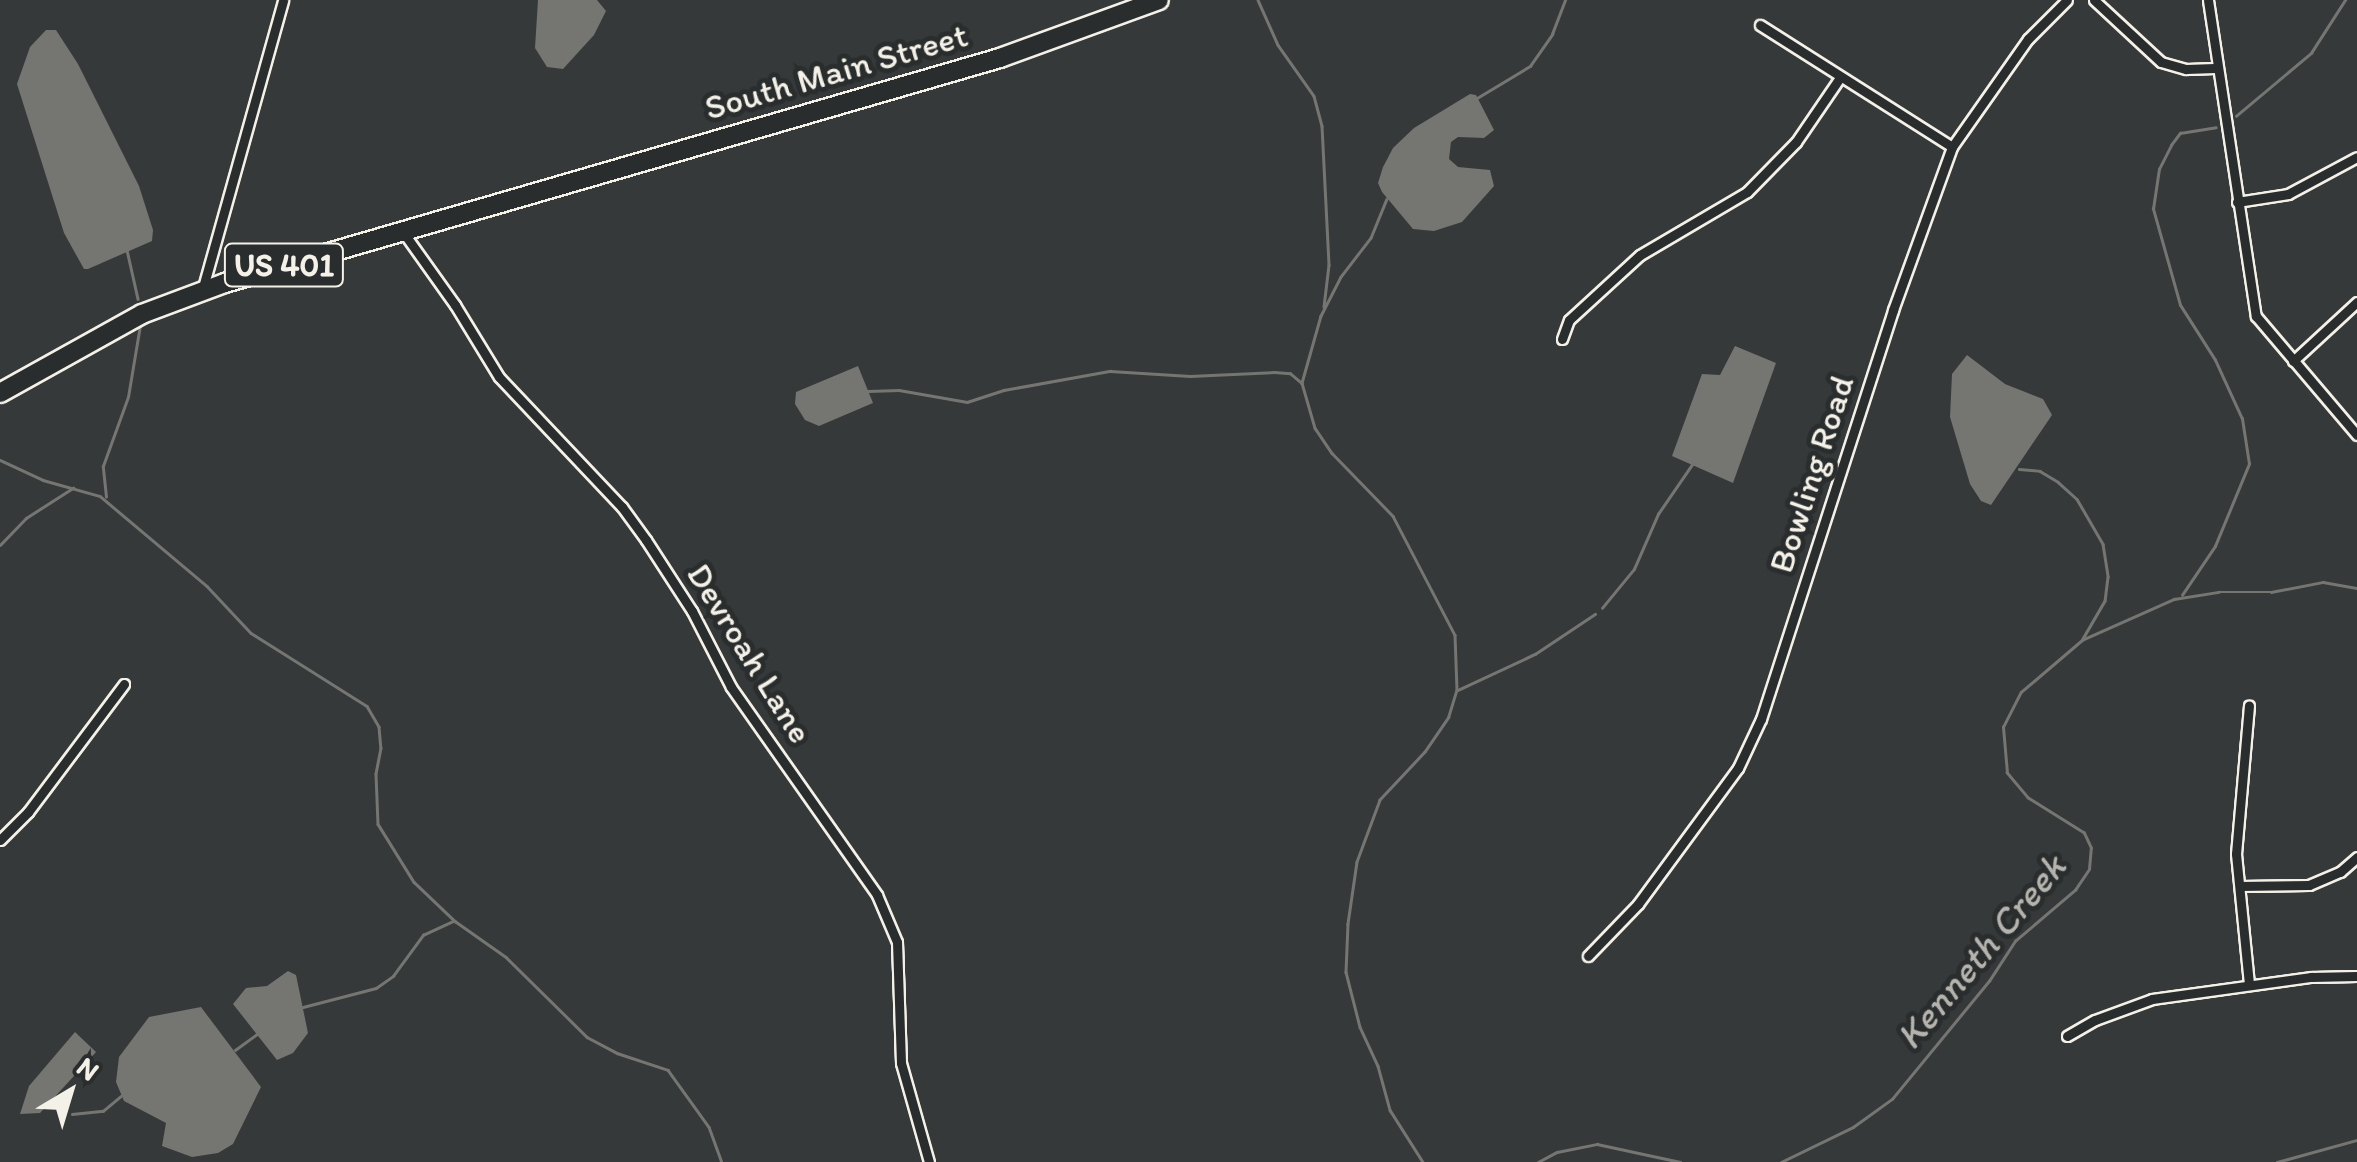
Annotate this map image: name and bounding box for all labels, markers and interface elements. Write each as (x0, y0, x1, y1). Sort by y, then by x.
street label: South Main Street (700, 14, 972, 128)
road number: US 401 (222, 238, 346, 292)
street label: Bowling Road (1759, 370, 1863, 578)
street label: Devroah Lane (678, 555, 822, 751)
water label: Kenneth Creek (1886, 845, 2076, 1059)
north arrow (20, 1042, 120, 1142)
text: N (71, 1049, 106, 1088)

